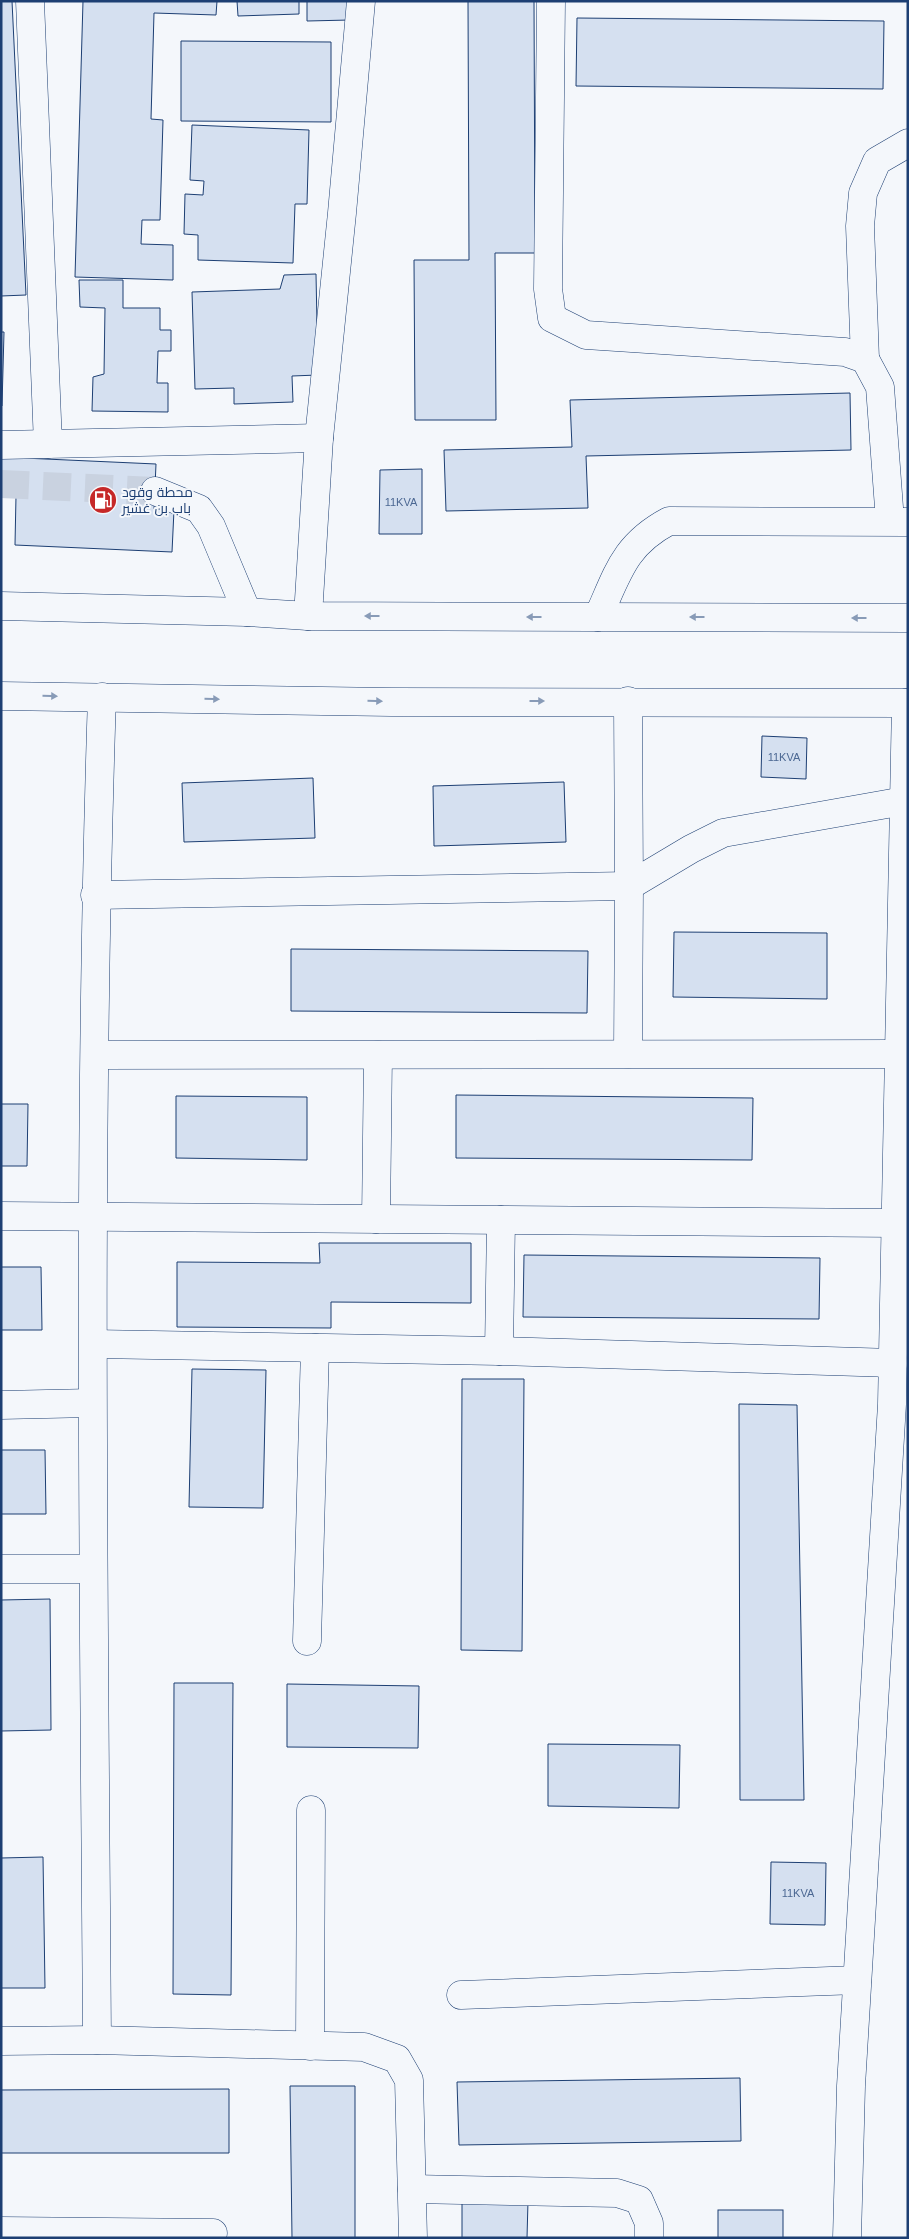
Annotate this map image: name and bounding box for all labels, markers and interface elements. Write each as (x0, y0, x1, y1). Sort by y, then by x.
place label: محطة وقود باب بن غشير (121, 484, 193, 516)
fuel station icon: محطة وقود باب بن غشير (88, 485, 118, 515)
house number: 11KVA (385, 496, 418, 508)
one-way arrow (363, 612, 379, 620)
one-way arrow (526, 613, 542, 621)
one-way arrow (688, 613, 704, 621)
one-way arrow (851, 614, 867, 622)
one-way arrow (42, 692, 58, 700)
one-way arrow (205, 695, 221, 703)
one-way arrow (367, 697, 383, 705)
one-way arrow (530, 697, 546, 705)
house number: 11KVA (768, 751, 801, 763)
house number: 11KVA (782, 1887, 815, 1899)

